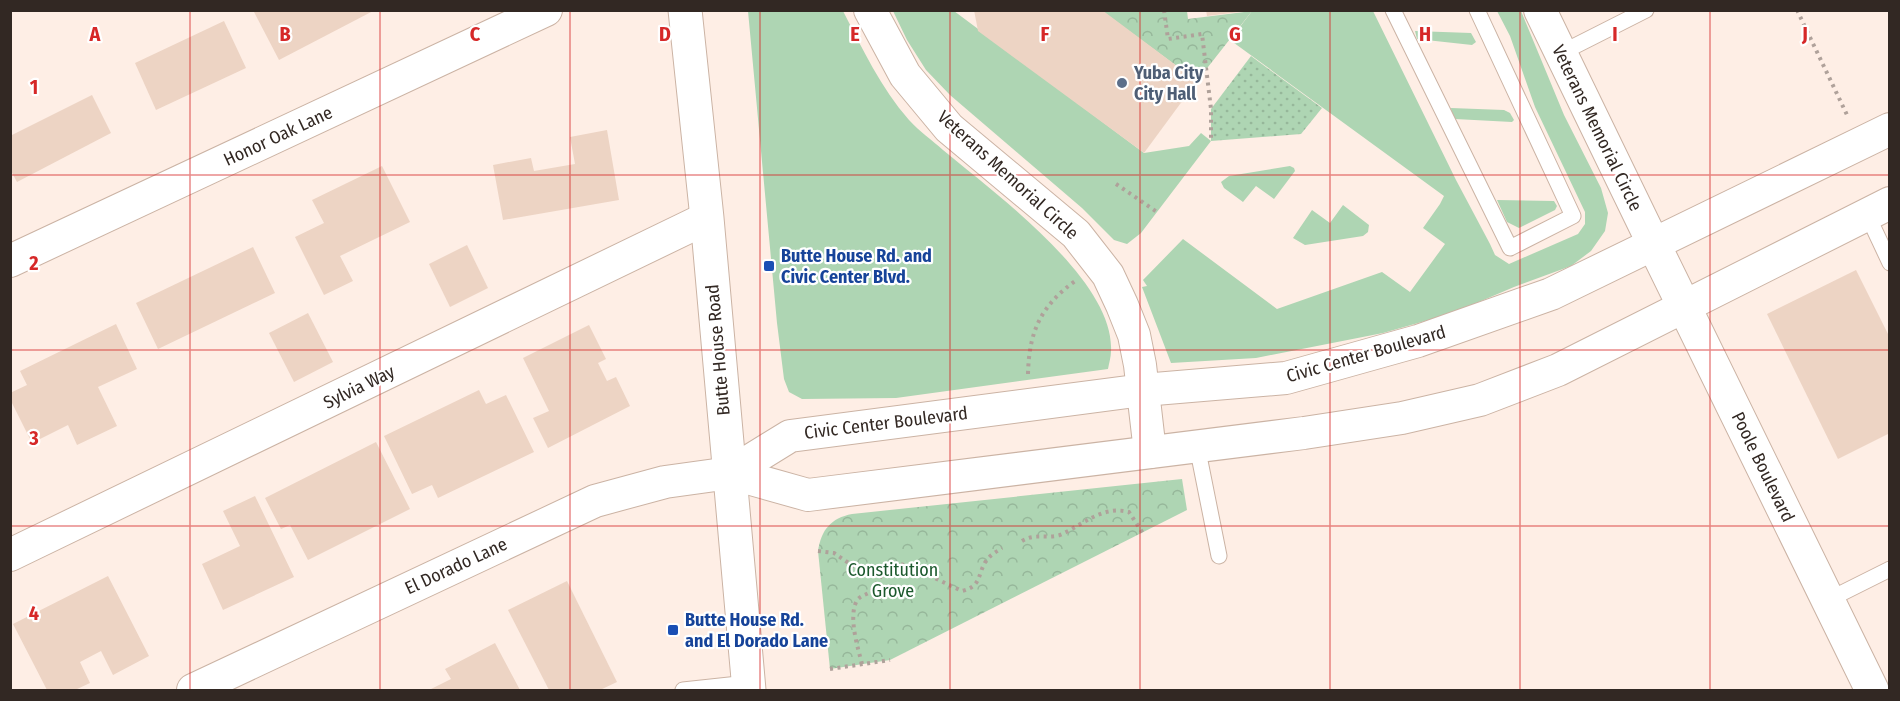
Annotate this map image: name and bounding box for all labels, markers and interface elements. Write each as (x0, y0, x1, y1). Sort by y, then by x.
text: A (89, 22, 102, 46)
text: B (279, 22, 291, 46)
text: C (470, 22, 481, 46)
text: D (659, 22, 671, 46)
text: E (850, 22, 860, 46)
text: F (1041, 22, 1050, 46)
text: G (1229, 22, 1241, 46)
text: H (1419, 22, 1431, 46)
text: I (1612, 22, 1618, 46)
text: J (1801, 22, 1808, 46)
street label: Veterans Memorial Circle (1547, 41, 1647, 215)
place label: Yuba City City Hall (1133, 62, 1204, 105)
text: 1 (30, 75, 38, 99)
marker: Yuba City City Hall (1115, 76, 1129, 90)
street label: Honor Oak Lane (220, 101, 336, 171)
street label: Veterans Memorial Circle (933, 106, 1083, 244)
place label: Butte House Rd. and Civic Center Blvd. (781, 245, 932, 288)
text: 2 (28, 251, 39, 275)
marker: Butte House Rd. and Civic Center Blvd. (762, 259, 776, 273)
street label: Butte House Road (701, 283, 735, 417)
street label: Civic Center Boulevard (1284, 321, 1448, 387)
street label: Sylvia Way (320, 360, 398, 414)
street label: Civic Center Boulevard (803, 402, 969, 444)
street label: Poole Boulevard (1727, 408, 1799, 526)
text: 3 (28, 426, 39, 450)
street label: El Dorado Lane (401, 533, 511, 599)
park label: Constitution Grove (848, 559, 938, 602)
text: 4 (29, 601, 39, 625)
place label: Butte House Rd. and El Dorado Lane (685, 609, 828, 652)
marker: Butte House Rd. and El Dorado Lane (666, 623, 680, 637)

